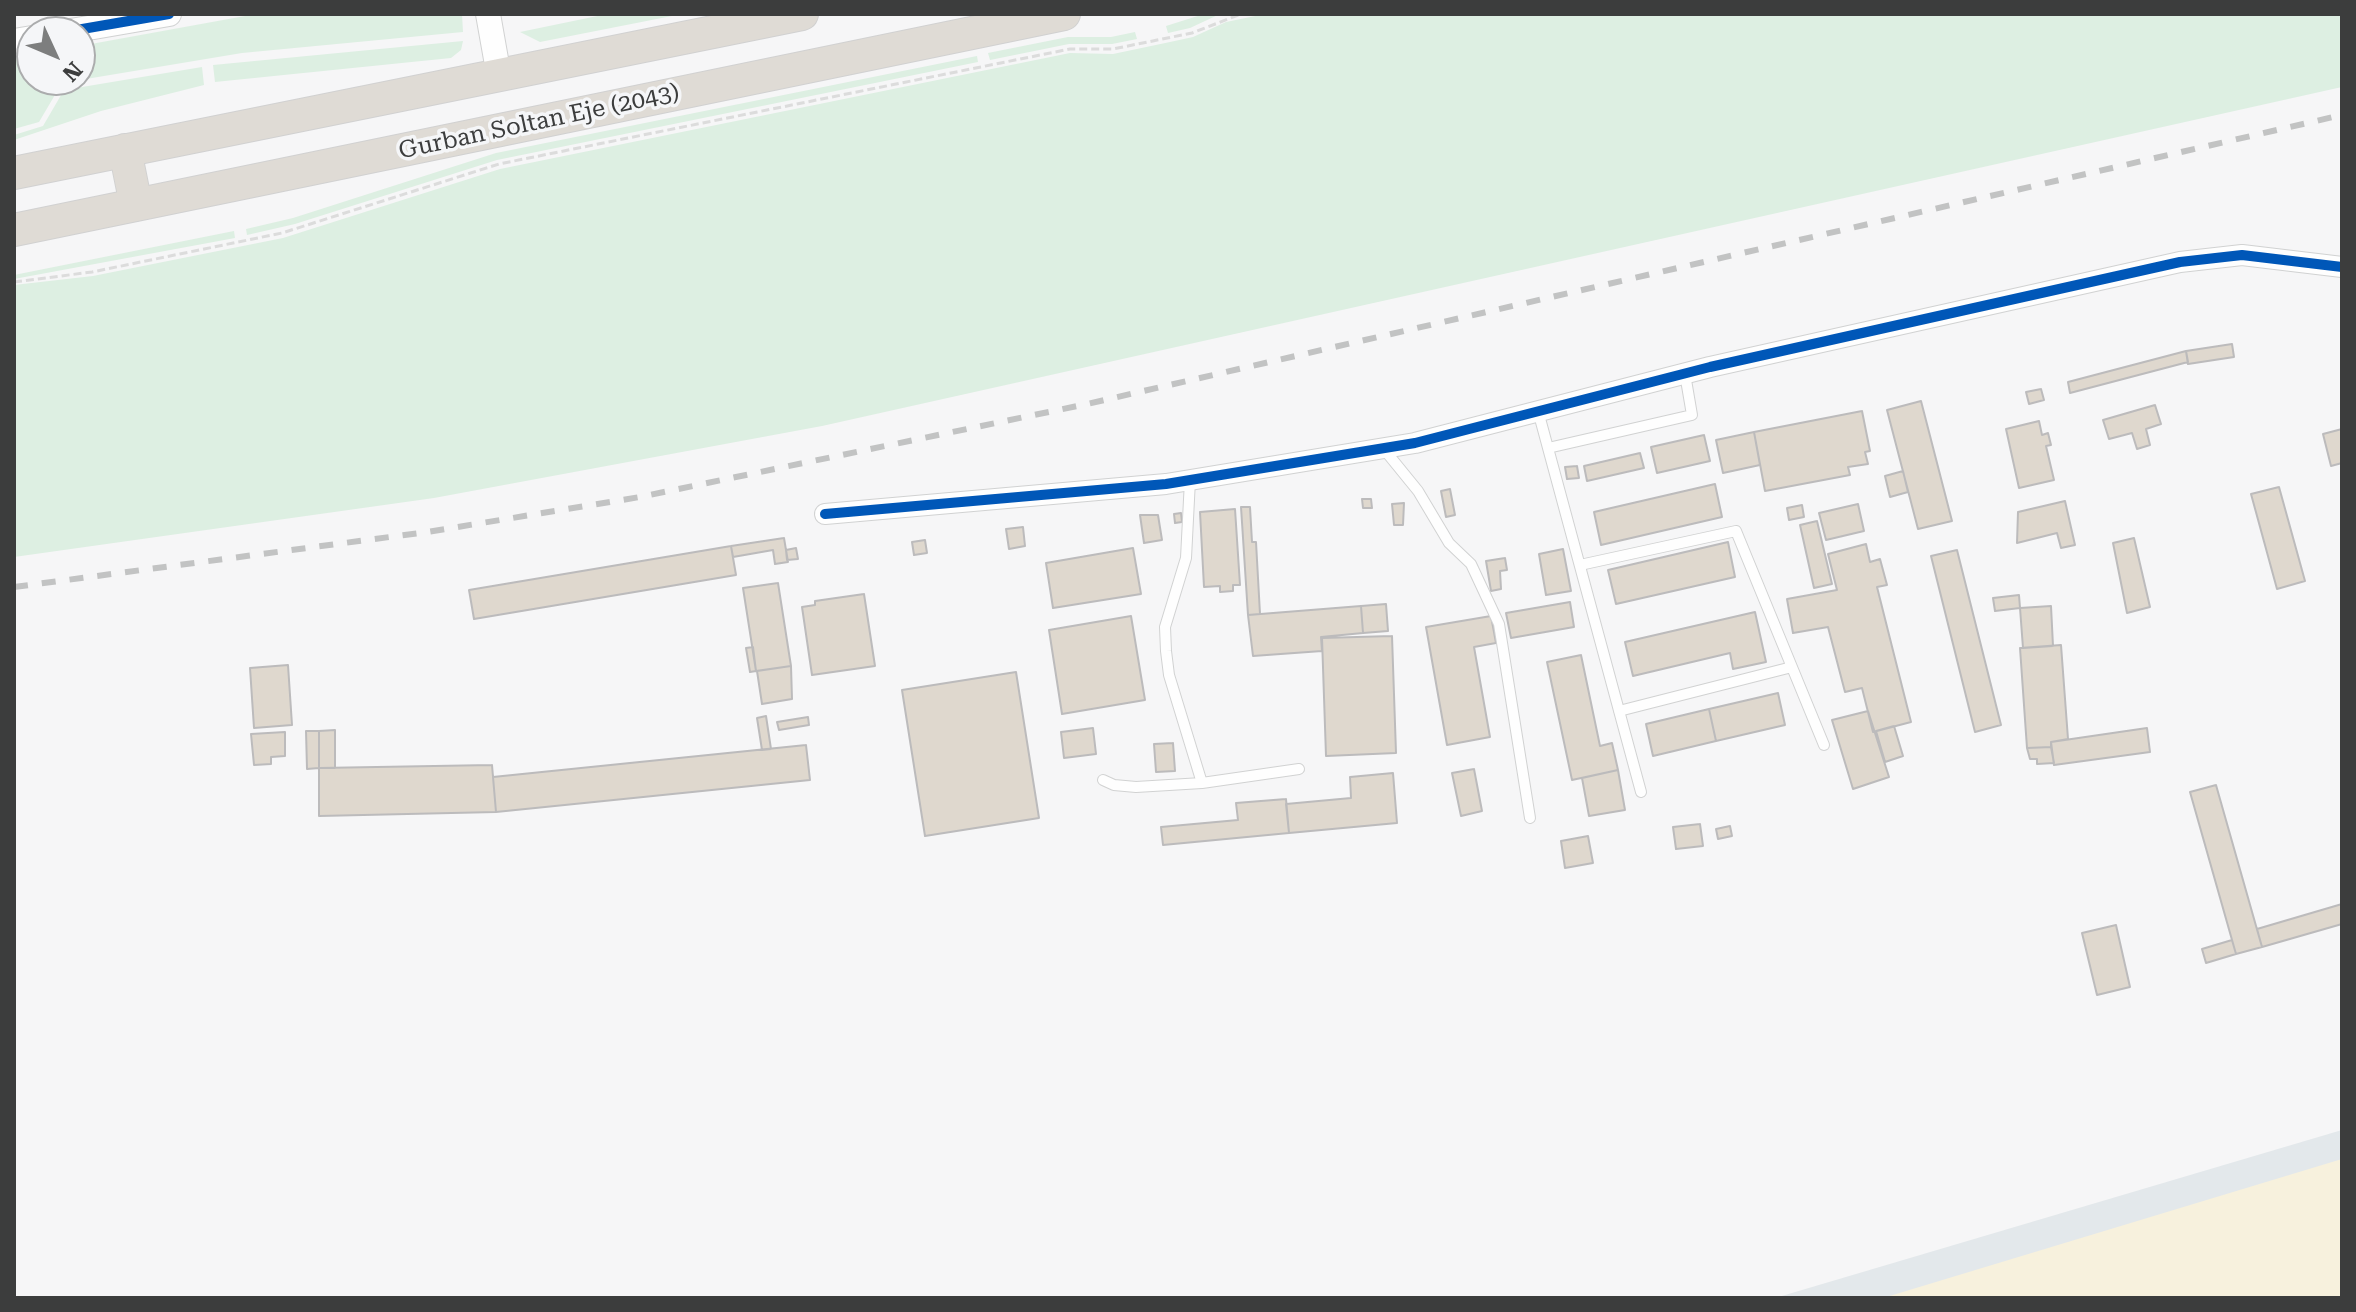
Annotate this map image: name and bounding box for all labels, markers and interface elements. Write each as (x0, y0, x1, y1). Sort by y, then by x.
north arrow (16, 16, 96, 96)
text: N (57, 57, 87, 86)
street label: Gurban Soltan Eje (2043) (396, 78, 682, 166)

